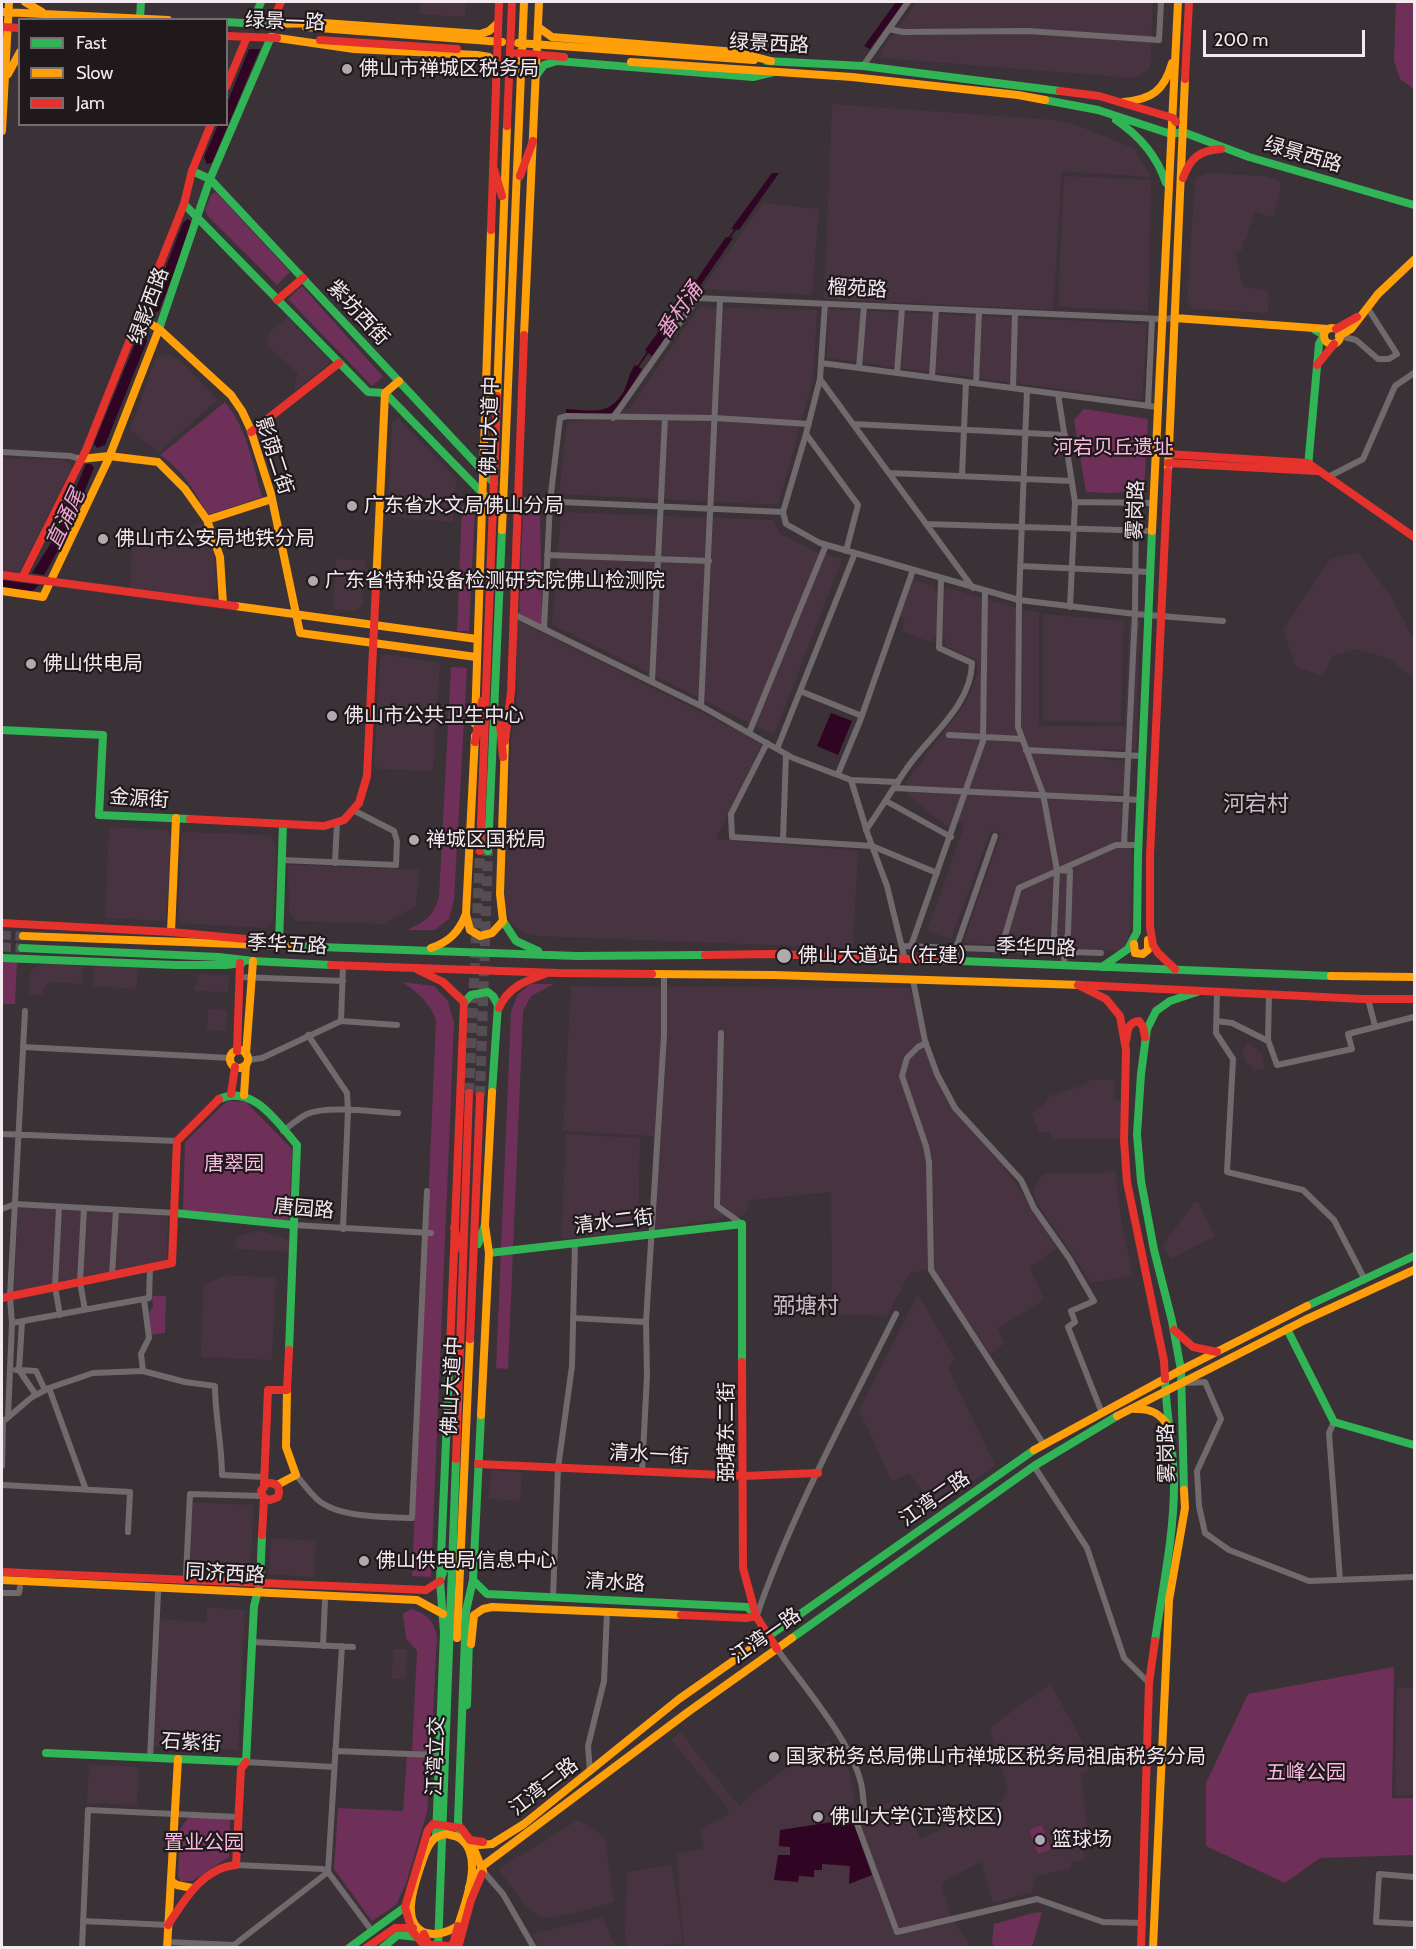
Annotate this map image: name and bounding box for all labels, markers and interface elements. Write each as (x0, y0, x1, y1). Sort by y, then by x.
street label: 绿景一路 (245, 9, 325, 35)
legend (18, 18, 228, 126)
scale bar (1206, 18, 1368, 56)
text: 200 m (1214, 29, 1268, 51)
street label: 绿景西路 (728, 30, 810, 58)
text: Fast (76, 32, 107, 54)
place label: 佛山市禅城区税务局 (359, 57, 539, 81)
text: Slow (76, 62, 113, 84)
marker: 佛山市禅城区税务局 (340, 62, 354, 76)
text: Jam (76, 92, 105, 114)
street label: 绿景西路 (1261, 132, 1345, 178)
street label: 绿影西路 (124, 264, 174, 348)
street label: 榴苑路 (826, 275, 888, 303)
street label: 紫坊西街 (322, 276, 394, 350)
water label: 番村涌 (652, 278, 708, 344)
street label: 佛山大道中 (476, 376, 504, 476)
street label: 影荫二街 (250, 414, 298, 498)
park label: 河宕贝丘遗址 (1053, 436, 1173, 460)
street label: 雾岗路 (1123, 480, 1149, 540)
water label: 直涌尾 (41, 485, 91, 553)
place label: 广东省水文局佛山分局 (364, 494, 564, 518)
marker: 广东省水文局佛山分局 (345, 499, 359, 513)
place label: 佛山市公安局地铁分局 (115, 527, 315, 551)
marker: 佛山市公安局地铁分局 (96, 532, 110, 546)
place label: 广东省特种设备检测研究院佛山检测院 (325, 569, 665, 593)
marker: 广东省特种设备检测研究院佛山检测院 (306, 574, 320, 588)
place label: 佛山供电局 (43, 652, 143, 676)
marker: 佛山供电局 (24, 657, 38, 671)
place label: 佛山市公共卫生中心 (344, 704, 524, 728)
marker: 佛山市公共卫生中心 (325, 709, 339, 723)
street label: 金源街 (108, 785, 170, 813)
district label: 河宕村 (1223, 792, 1289, 818)
place label: 禅城区国税局 (426, 828, 546, 852)
marker: 禅城区国税局 (407, 833, 421, 847)
street label: 季华五路 (246, 931, 328, 959)
street label: 季华四路 (996, 935, 1076, 961)
place label: 佛山大道站（在建） (798, 944, 978, 968)
marker: 佛山大道站（在建） (775, 947, 793, 965)
park label: 唐翠园 (204, 1152, 264, 1176)
street label: 唐园路 (273, 1194, 335, 1224)
street label: 清水二街 (573, 1205, 655, 1239)
district label: 弼塘村 (773, 1294, 839, 1320)
street label: 佛山大道中 (437, 1335, 467, 1437)
street label: 弼塘东二街 (715, 1382, 739, 1482)
street label: 雾岗路 (1154, 1423, 1180, 1483)
street label: 清水一街 (608, 1441, 690, 1469)
street label: 江湾二路 (895, 1466, 975, 1532)
place label: 佛山供电局信息中心 (376, 1549, 556, 1573)
marker: 佛山供电局信息中心 (357, 1554, 371, 1568)
street label: 同济西路 (184, 1560, 266, 1588)
street label: 清水路 (584, 1569, 646, 1597)
street label: 江湾一路 (726, 1603, 806, 1669)
street label: 江湾立交 (423, 1716, 449, 1796)
street label: 石紫街 (160, 1729, 222, 1757)
place label: 国家税务总局佛山市禅城区税务局祖庙税务分局 (786, 1745, 1206, 1769)
marker: 国家税务总局佛山市禅城区税务局祖庙税务分局 (767, 1750, 781, 1764)
street label: 江湾二路 (505, 1753, 583, 1821)
park label: 五峰公园 (1266, 1761, 1346, 1785)
place label: 佛山大学(江湾校区) (830, 1805, 1003, 1829)
marker: 佛山大学(江湾校区) (811, 1810, 825, 1824)
place label: 篮球场 (1052, 1828, 1112, 1852)
park label: 置业公园 (164, 1831, 244, 1855)
marker: 篮球场 (1033, 1833, 1047, 1847)

